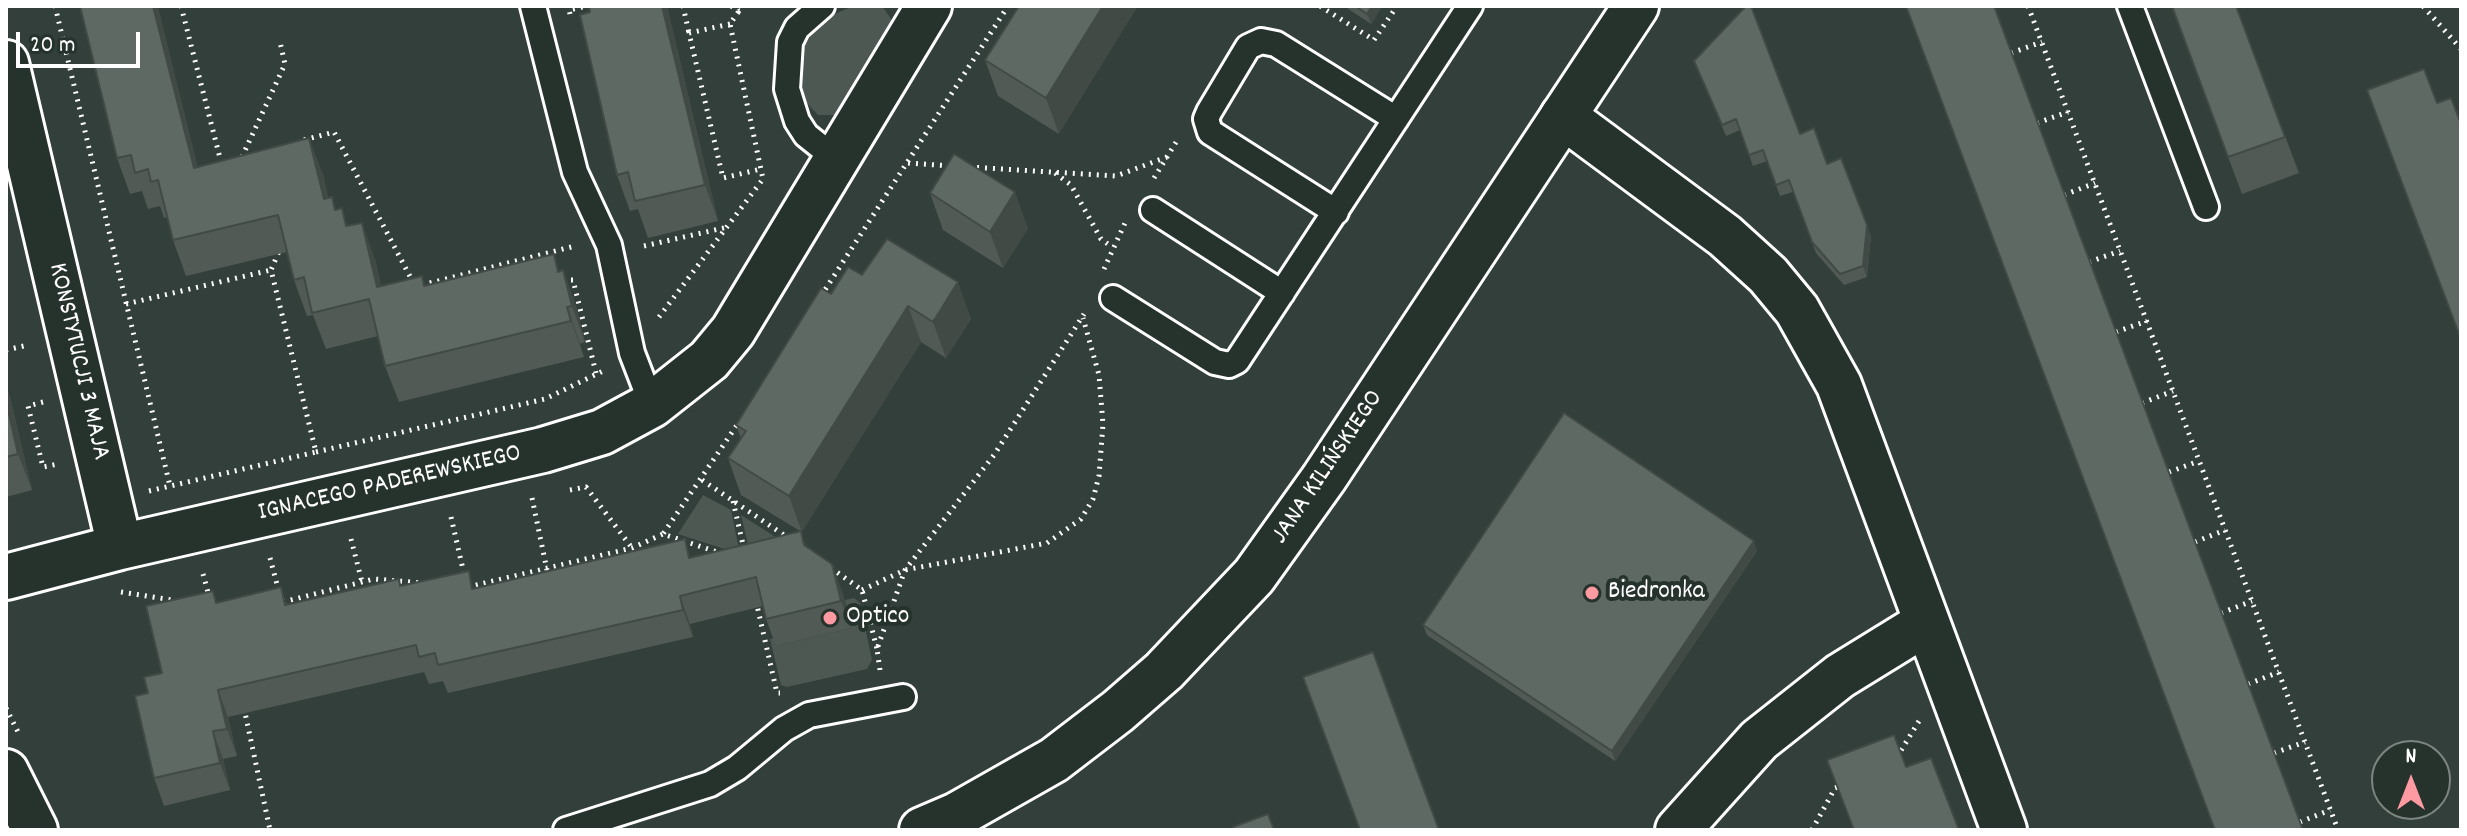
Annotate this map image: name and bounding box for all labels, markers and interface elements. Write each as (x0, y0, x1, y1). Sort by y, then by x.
scale bar (20, 16, 144, 66)
text: 20 m (30, 29, 76, 63)
street label: KONSTYTUCJI 3 MAJA (39, 261, 115, 463)
street label: JANA KILIŃSKIEGO (1266, 385, 1392, 551)
street label: IGNACEGO PADEREWSKIEGO (255, 440, 525, 530)
place label: Biedronka (1608, 577, 1705, 609)
marker: Biedronka (1583, 584, 1601, 602)
place label: Optico (846, 602, 909, 634)
marker: Optico (821, 609, 839, 627)
north arrow (2371, 740, 2451, 820)
text: N (2406, 742, 2416, 773)

